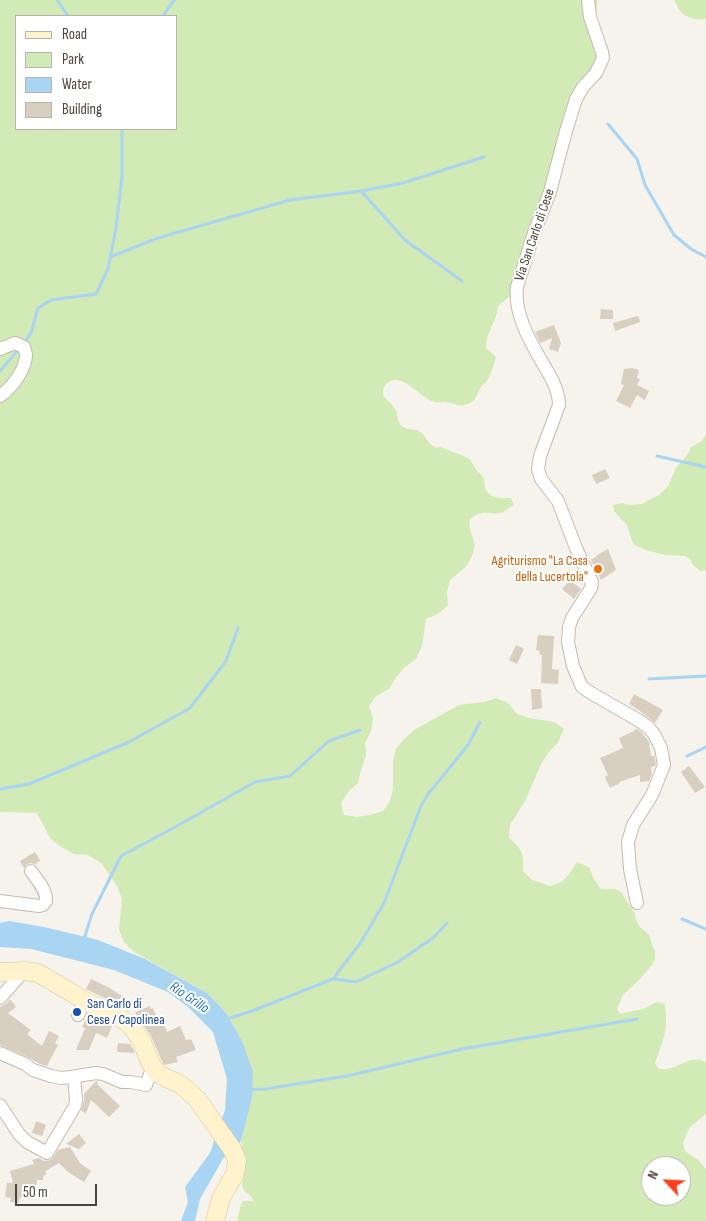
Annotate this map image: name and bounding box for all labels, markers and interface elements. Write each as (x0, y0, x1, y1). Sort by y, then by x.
legend (15, 15, 178, 130)
text: Road (62, 25, 87, 44)
text: Park (62, 50, 84, 69)
text: Water (62, 75, 92, 94)
text: Building (62, 100, 102, 119)
street label: Via San Carlo di Cese (511, 187, 559, 283)
place label: Agriturismo "La Casa della Lucertola" (492, 553, 588, 586)
marker: Agriturismo "La Casa della Lucertola" (592, 563, 604, 575)
water label: Rio Grillo (166, 978, 212, 1018)
place label: San Carlo di Cese / Capolinea (87, 996, 165, 1028)
marker: San Carlo di Cese / Capolinea (71, 1006, 83, 1018)
north arrow (641, 1156, 691, 1206)
text: N (644, 1168, 662, 1182)
scale bar (18, 1174, 100, 1206)
text: 50 m (23, 1183, 48, 1202)

